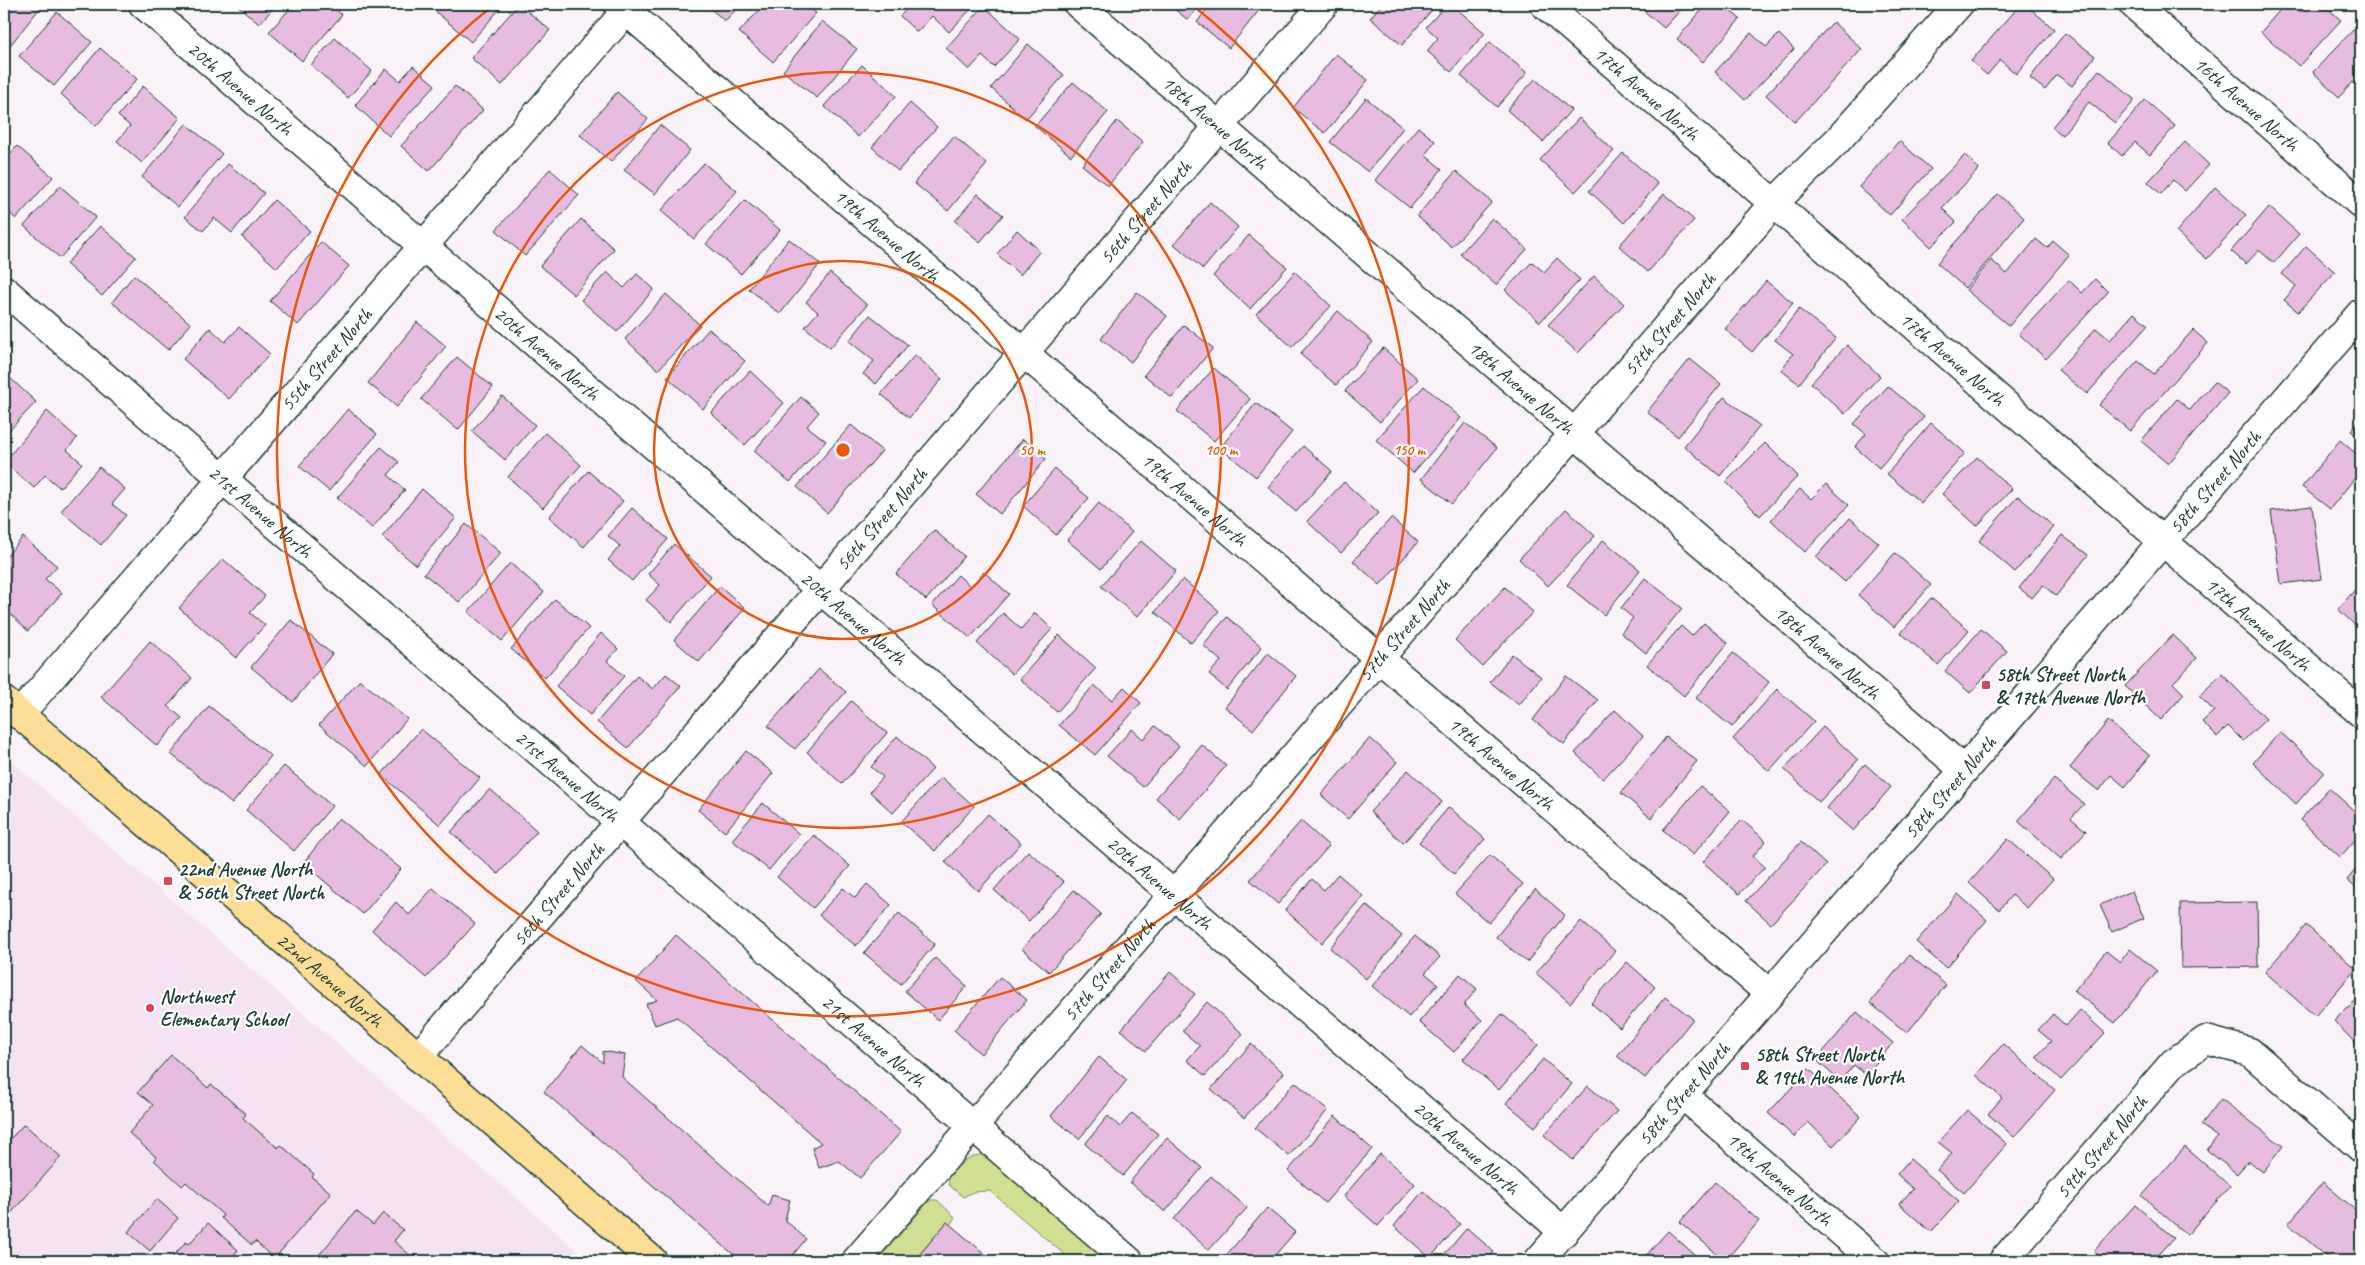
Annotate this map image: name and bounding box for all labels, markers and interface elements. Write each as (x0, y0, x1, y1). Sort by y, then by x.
street label: 20th Avenue North (182, 36, 300, 142)
street label: 17th Avenue North (1588, 41, 1706, 147)
street label: 16th Avenue North (2188, 51, 2305, 158)
street label: 18th Avenue North (1157, 70, 1274, 176)
street label: 56th Street North (1094, 155, 1198, 269)
street label: 19th Avenue North (829, 183, 946, 289)
street label: 57th Street North (1618, 267, 1722, 381)
street label: 20th Avenue North (489, 301, 606, 407)
street label: 55th Street North (275, 302, 378, 416)
street label: 17th Avenue North (1894, 306, 2011, 413)
street label: 18th Avenue North (1463, 335, 1580, 441)
street label: 58th Street North (2163, 425, 2267, 539)
centre of rings (834, 441, 852, 459)
text: 50 m (1019, 441, 1046, 460)
text: 100 m (1205, 441, 1239, 460)
text: 150 m (1393, 441, 1427, 460)
street label: 19th Avenue North (1136, 447, 1253, 553)
street label: 21st Avenue North (203, 460, 319, 565)
street label: 56th Street North (830, 462, 933, 576)
street label: 20th Avenue North (795, 566, 912, 672)
street label: 57th Street North (1353, 572, 1456, 687)
street label: 17th Avenue North (2200, 572, 2317, 678)
street label: 18th Avenue North (1769, 600, 1887, 706)
place label: 58th Street North & 17th Avenue North (1996, 662, 2147, 710)
marker: 58th Street North & 17th Avenue North (1980, 679, 1992, 691)
street label: 19th Avenue North (1443, 711, 1561, 817)
street label: 21st Avenue North (510, 725, 625, 829)
street label: 58th Street North (1898, 730, 2002, 844)
street label: 20th Avenue North (1102, 831, 1219, 937)
street label: 56th Street North (507, 837, 611, 951)
place label: 22nd Avenue North & 56th Street North (178, 857, 325, 905)
marker: 22nd Avenue North & 56th Street North (162, 875, 174, 887)
street label: 57th Street North (1058, 912, 1162, 1027)
street label: 22nd Avenue North (271, 928, 389, 1034)
place label: Northwest Elementary School (160, 984, 290, 1032)
street label: 21st Avenue North (816, 989, 932, 1094)
marker: Northwest Elementary School (144, 1002, 156, 1014)
street label: 58th Street North (1632, 1036, 1736, 1150)
place label: 58th Street North & 19th Avenue North (1755, 1042, 1906, 1090)
marker: 58th Street North & 19th Avenue North (1739, 1060, 1751, 1072)
street label: 59th Street North (2050, 1089, 2154, 1204)
street label: 20th Avenue North (1408, 1095, 1525, 1202)
street label: 19th Avenue North (1722, 1127, 1839, 1233)

